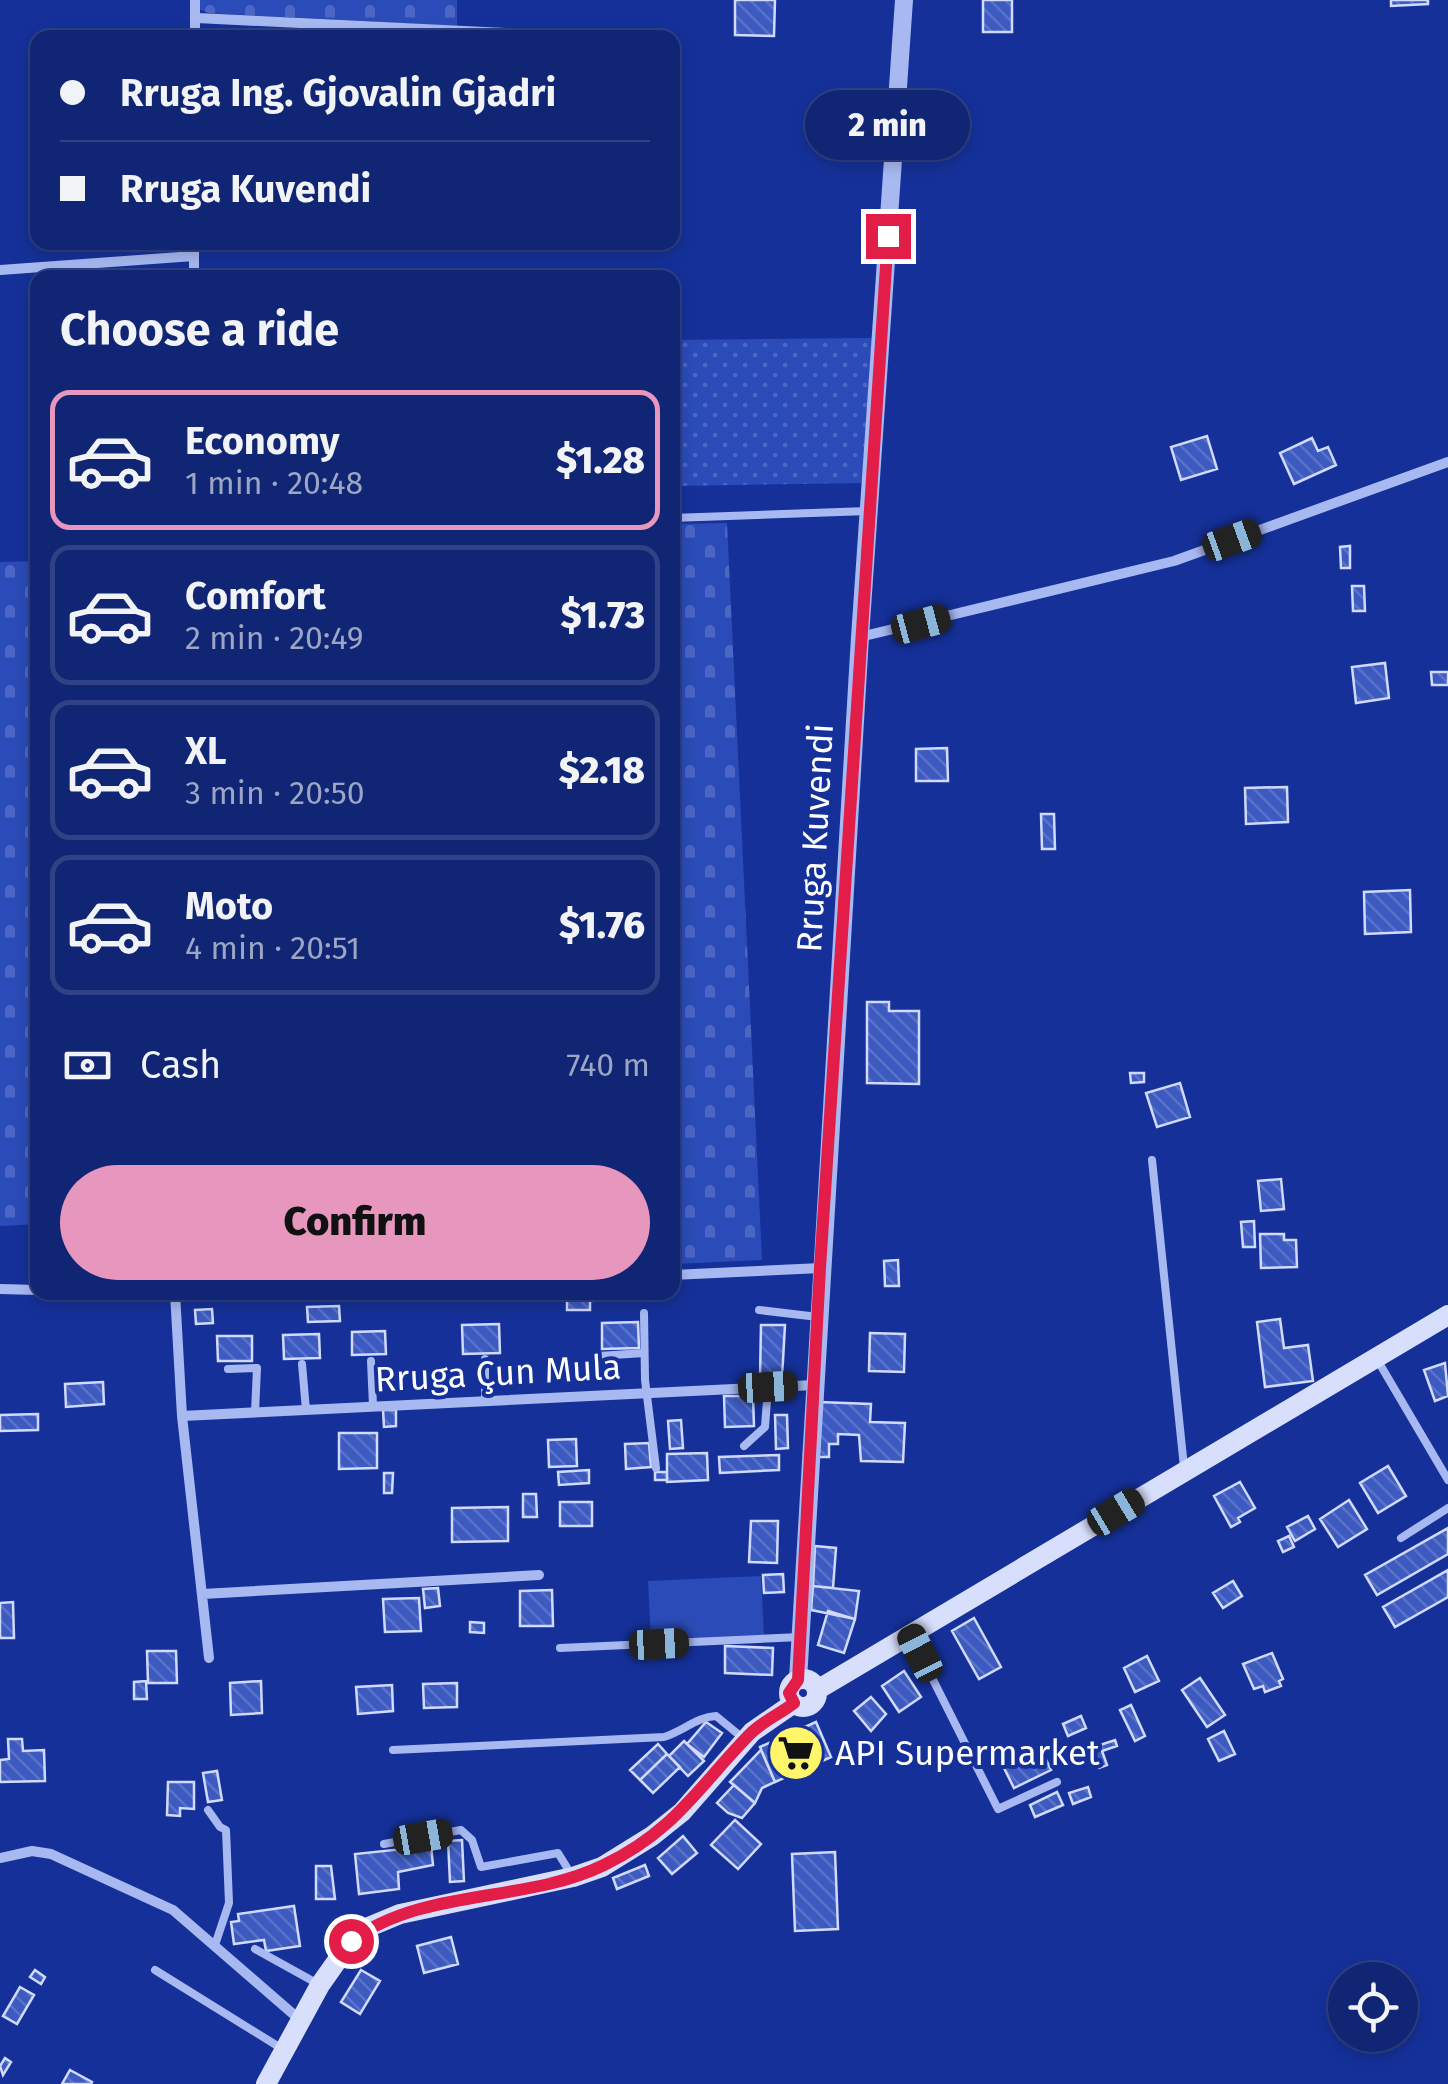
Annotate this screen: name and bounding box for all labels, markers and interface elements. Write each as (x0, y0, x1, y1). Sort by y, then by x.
text: Rruga Ing. Gjovalin Gjadri (120, 70, 556, 116)
callout: 2 min (806, 91, 970, 161)
text: 2 min (848, 106, 927, 144)
text: Rruga Kuvendi (120, 166, 371, 212)
route end (866, 214, 911, 259)
text: Choose a ride (60, 303, 339, 357)
icon: car (65, 415, 155, 505)
text: Economy (185, 418, 340, 464)
text: $1.28 (556, 437, 645, 483)
text: 1 min · 20:48 (185, 464, 363, 502)
car (1199, 516, 1265, 564)
icon: car (65, 570, 155, 660)
text: Comfort (185, 573, 326, 619)
text: $1.73 (560, 592, 645, 638)
car (888, 602, 954, 646)
text: 2 min · 20:49 (185, 619, 364, 657)
street label: Rruga Kuvendi (788, 723, 842, 953)
icon: car (65, 725, 155, 815)
text: XL (185, 728, 227, 774)
text: $2.18 (559, 747, 645, 793)
text: 3 min · 20:50 (185, 774, 365, 812)
icon: car (65, 880, 155, 970)
text: Moto (185, 883, 273, 929)
text: $1.76 (559, 902, 645, 948)
text: 4 min · 20:51 (185, 929, 360, 967)
icon: cash (60, 1038, 115, 1093)
text: Cash (140, 1042, 221, 1088)
text: 740 m (566, 1046, 650, 1084)
button: Confirm (60, 1165, 650, 1280)
street label: Rruga Çun Mula (374, 1346, 622, 1401)
car (737, 1370, 799, 1404)
car (1083, 1484, 1149, 1540)
car (893, 1619, 947, 1687)
car (628, 1627, 690, 1661)
supermarket icon: API Supermarket (766, 1723, 826, 1783)
place label: API Supermarket (835, 1732, 1100, 1774)
car (391, 1817, 455, 1857)
route start (329, 1919, 374, 1964)
map controls (1328, 1962, 1418, 2052)
button: locate (1328, 1962, 1418, 2052)

